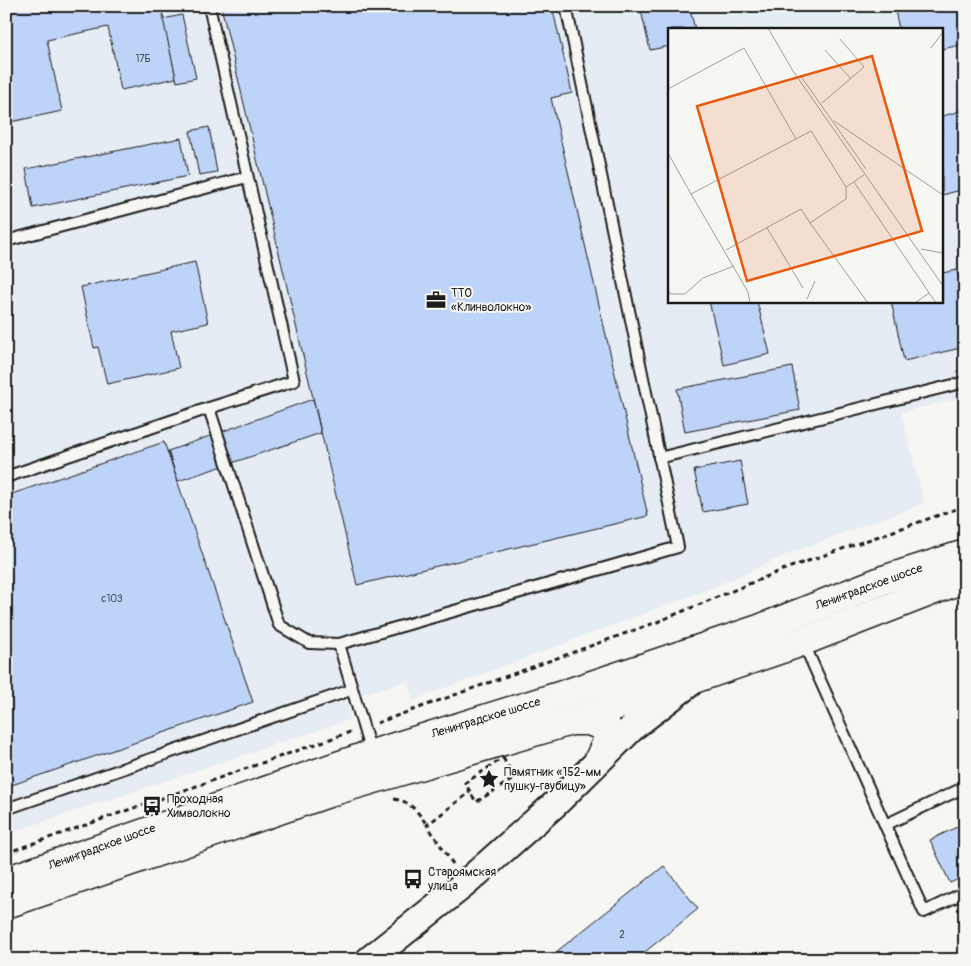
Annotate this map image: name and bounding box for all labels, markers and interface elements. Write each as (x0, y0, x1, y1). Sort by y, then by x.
inset map (668, 28, 944, 302)
house number: 17Б (135, 53, 151, 65)
place label: ТТО «Клинволокно» (451, 286, 531, 315)
office icon: ТТО «Клинволокно» (425, 289, 447, 311)
street label: Ленинградское шоссе (812, 561, 925, 614)
house number: c103 (101, 593, 123, 605)
street label: Ленинградское шоссе (429, 694, 542, 742)
place label: Памятник «152-мм пушку-гаубицу» (504, 765, 601, 794)
place icon: Памятник «152-мм пушку-гаубицу» (478, 768, 500, 790)
place label: Проходная Химволокно (167, 792, 231, 821)
bus stop icon: Проходная Химволокно (141, 795, 163, 817)
street label: Ленинградское шоссе (45, 821, 158, 874)
place label: Староямская улица (427, 865, 497, 894)
bus stop icon: Староямская улица (402, 868, 424, 890)
house number: 2 (619, 929, 625, 941)

